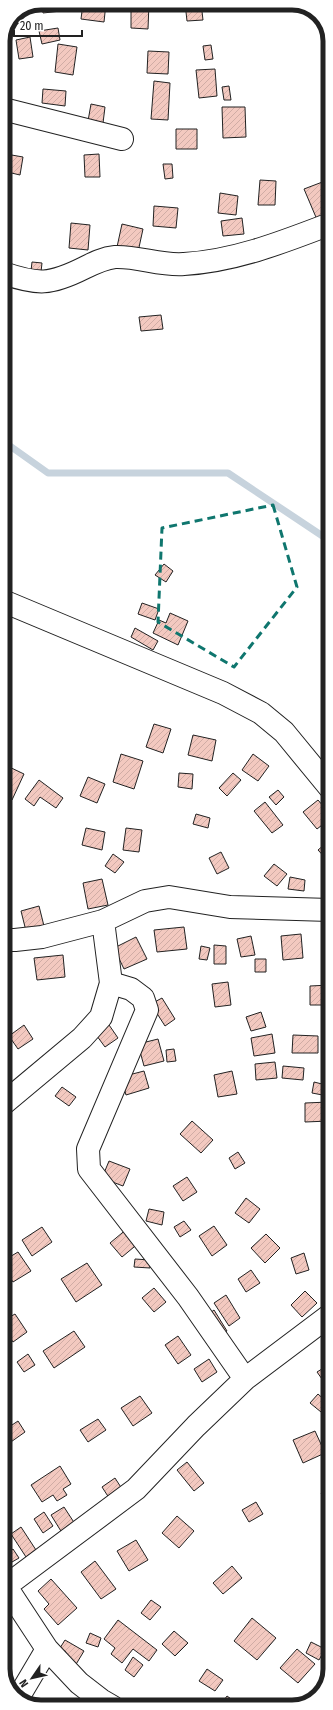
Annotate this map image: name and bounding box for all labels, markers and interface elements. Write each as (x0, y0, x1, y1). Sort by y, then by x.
scale bar (14, 12, 82, 38)
text: 20 m (20, 19, 44, 33)
north arrow (12, 1658, 52, 1698)
text: N (17, 1677, 31, 1690)

